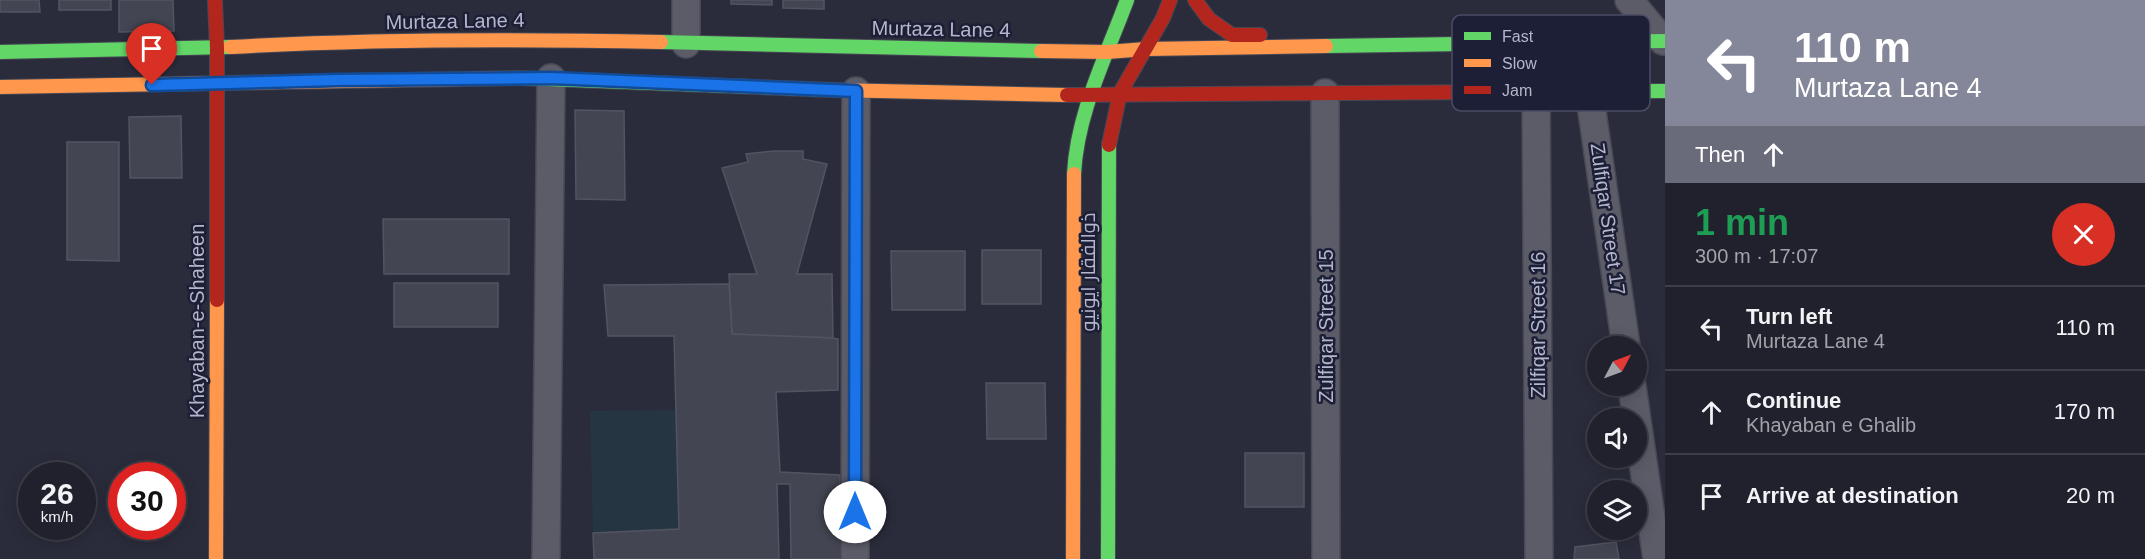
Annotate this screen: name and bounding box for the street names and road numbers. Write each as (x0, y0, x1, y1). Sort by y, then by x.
street label: Murtaza Lane 4 (385, 9, 525, 33)
street label: Murtaza Lane 4 (871, 17, 1011, 41)
street label: Zulfiqar Street 17 (1586, 142, 1630, 296)
street label: ذوالفقار ایونیو (1077, 213, 1100, 331)
street label: Khayaban-e-Shaheen (186, 224, 208, 418)
street label: Zulfiqar Street 15 (1315, 249, 1337, 403)
street label: Zilfiqar Street 16 (1527, 252, 1549, 398)

